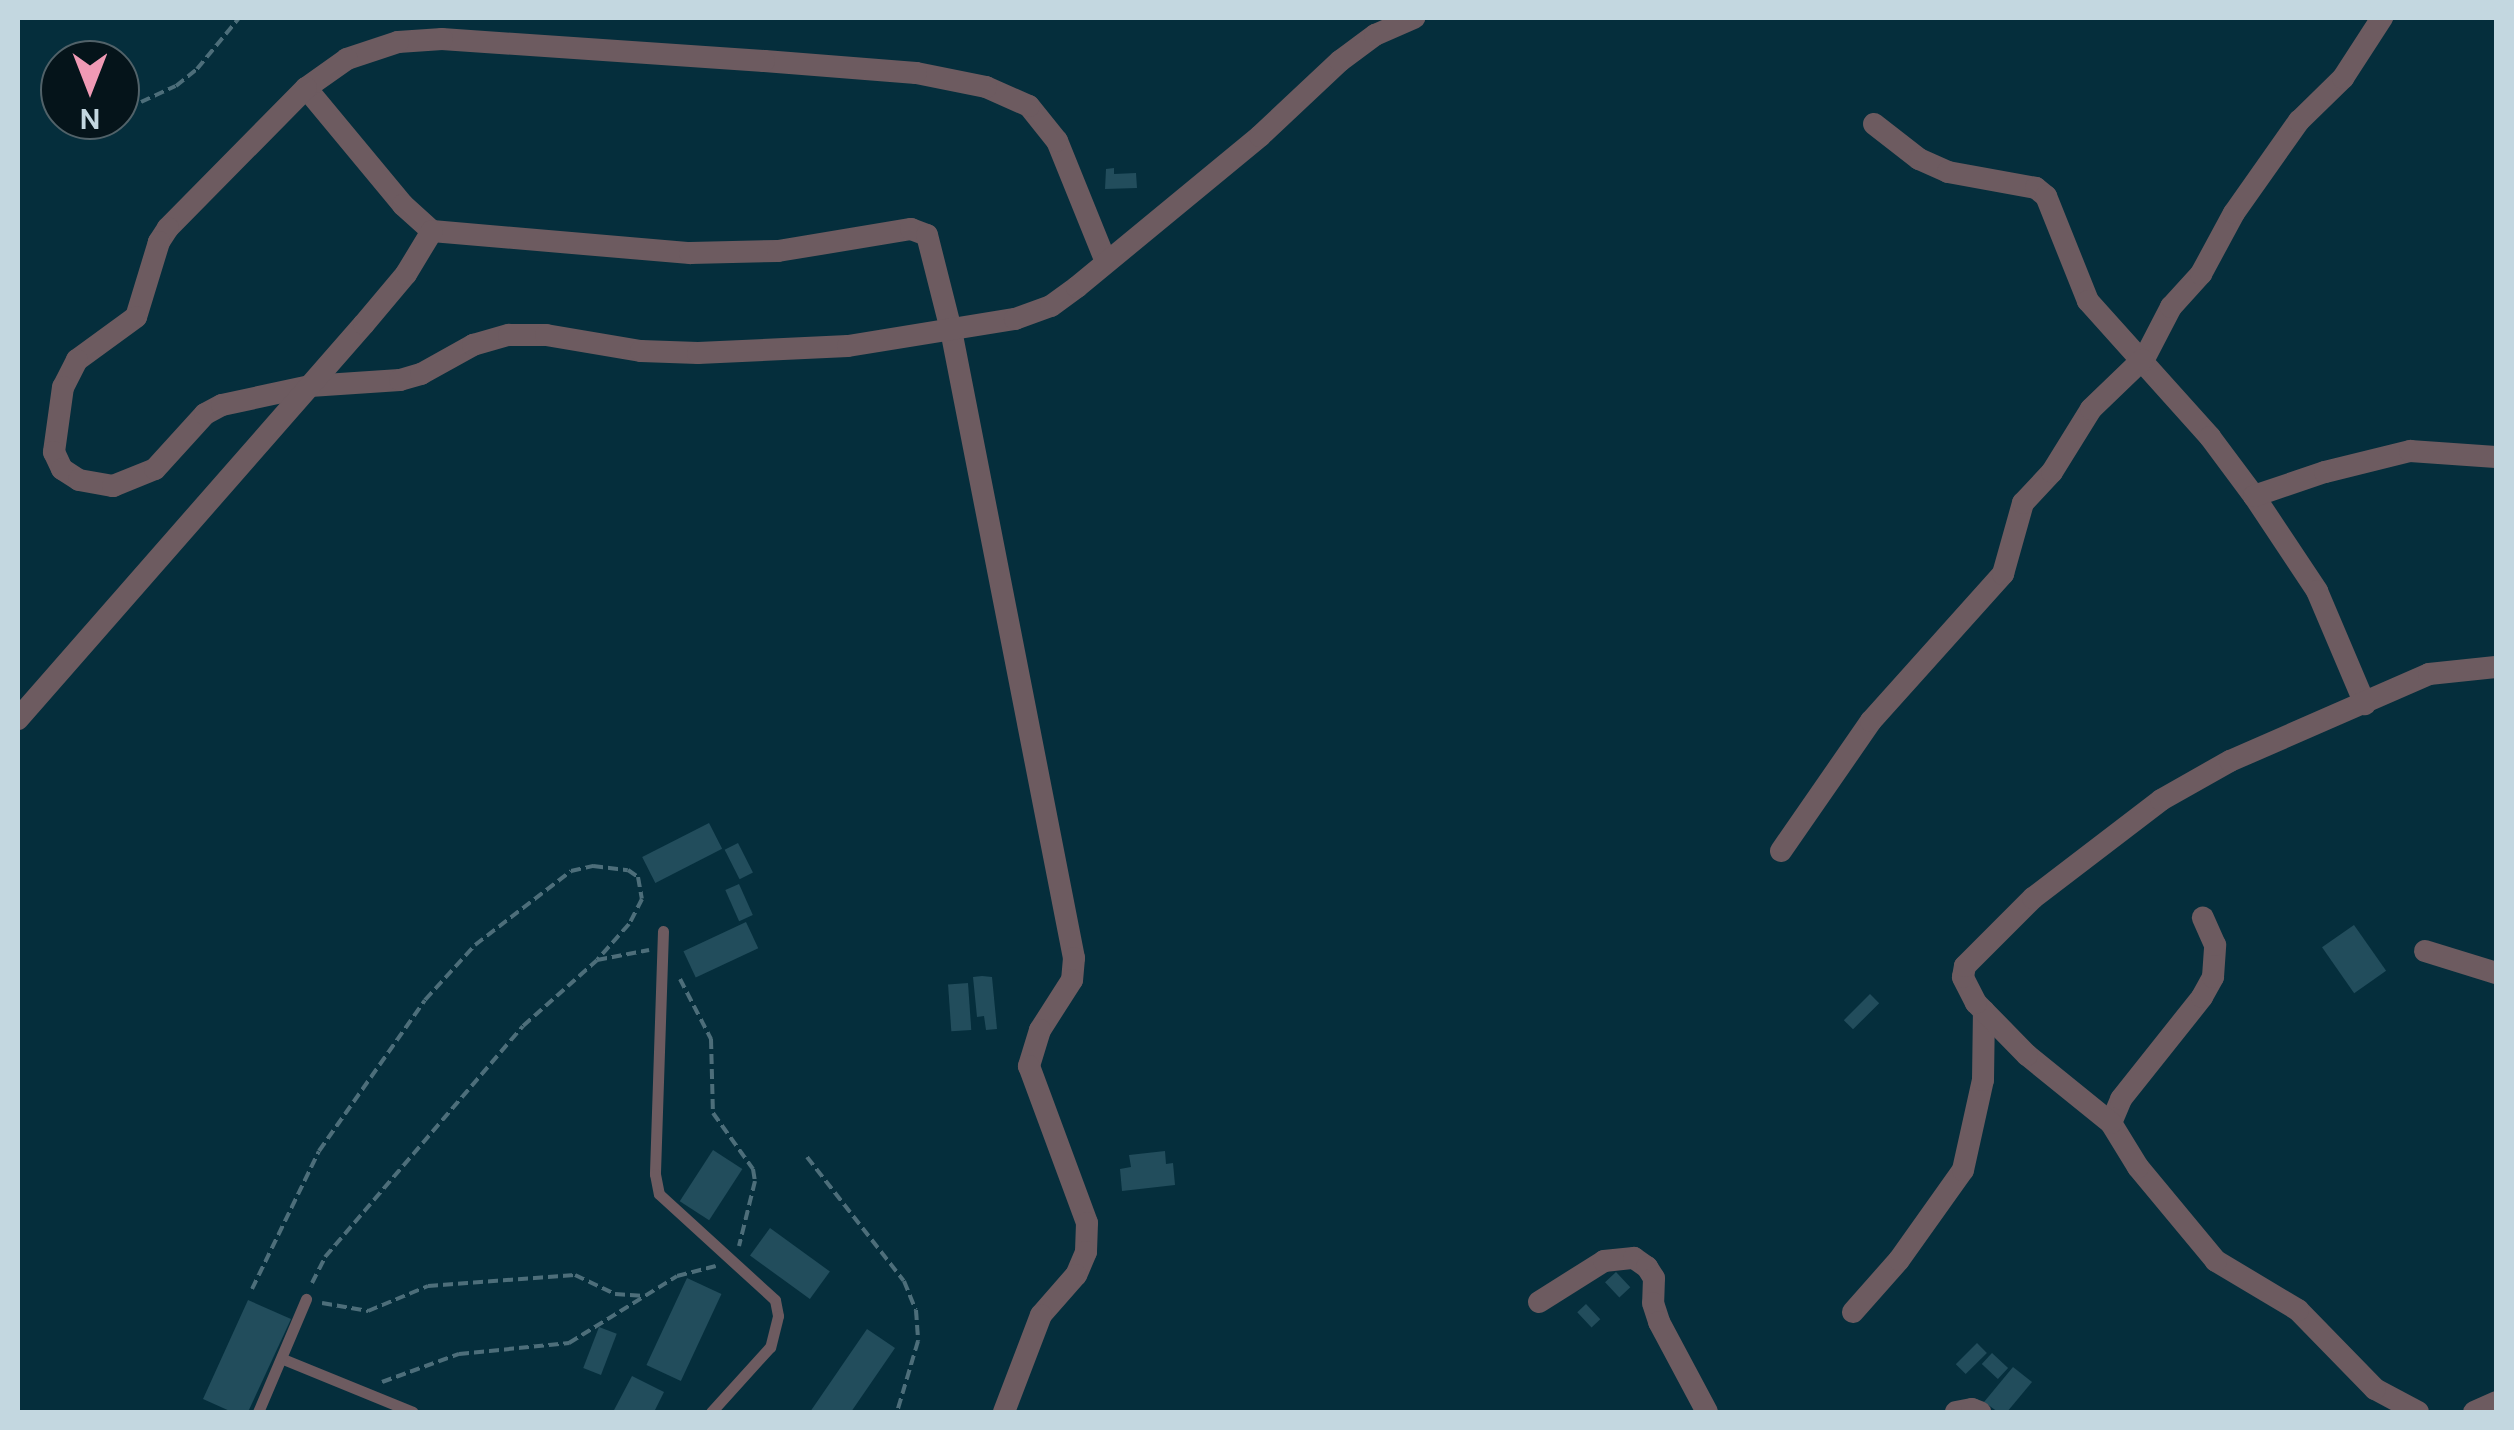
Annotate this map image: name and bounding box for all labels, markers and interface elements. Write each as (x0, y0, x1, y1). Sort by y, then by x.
north arrow (40, 40, 140, 140)
text: N (80, 100, 100, 137)

